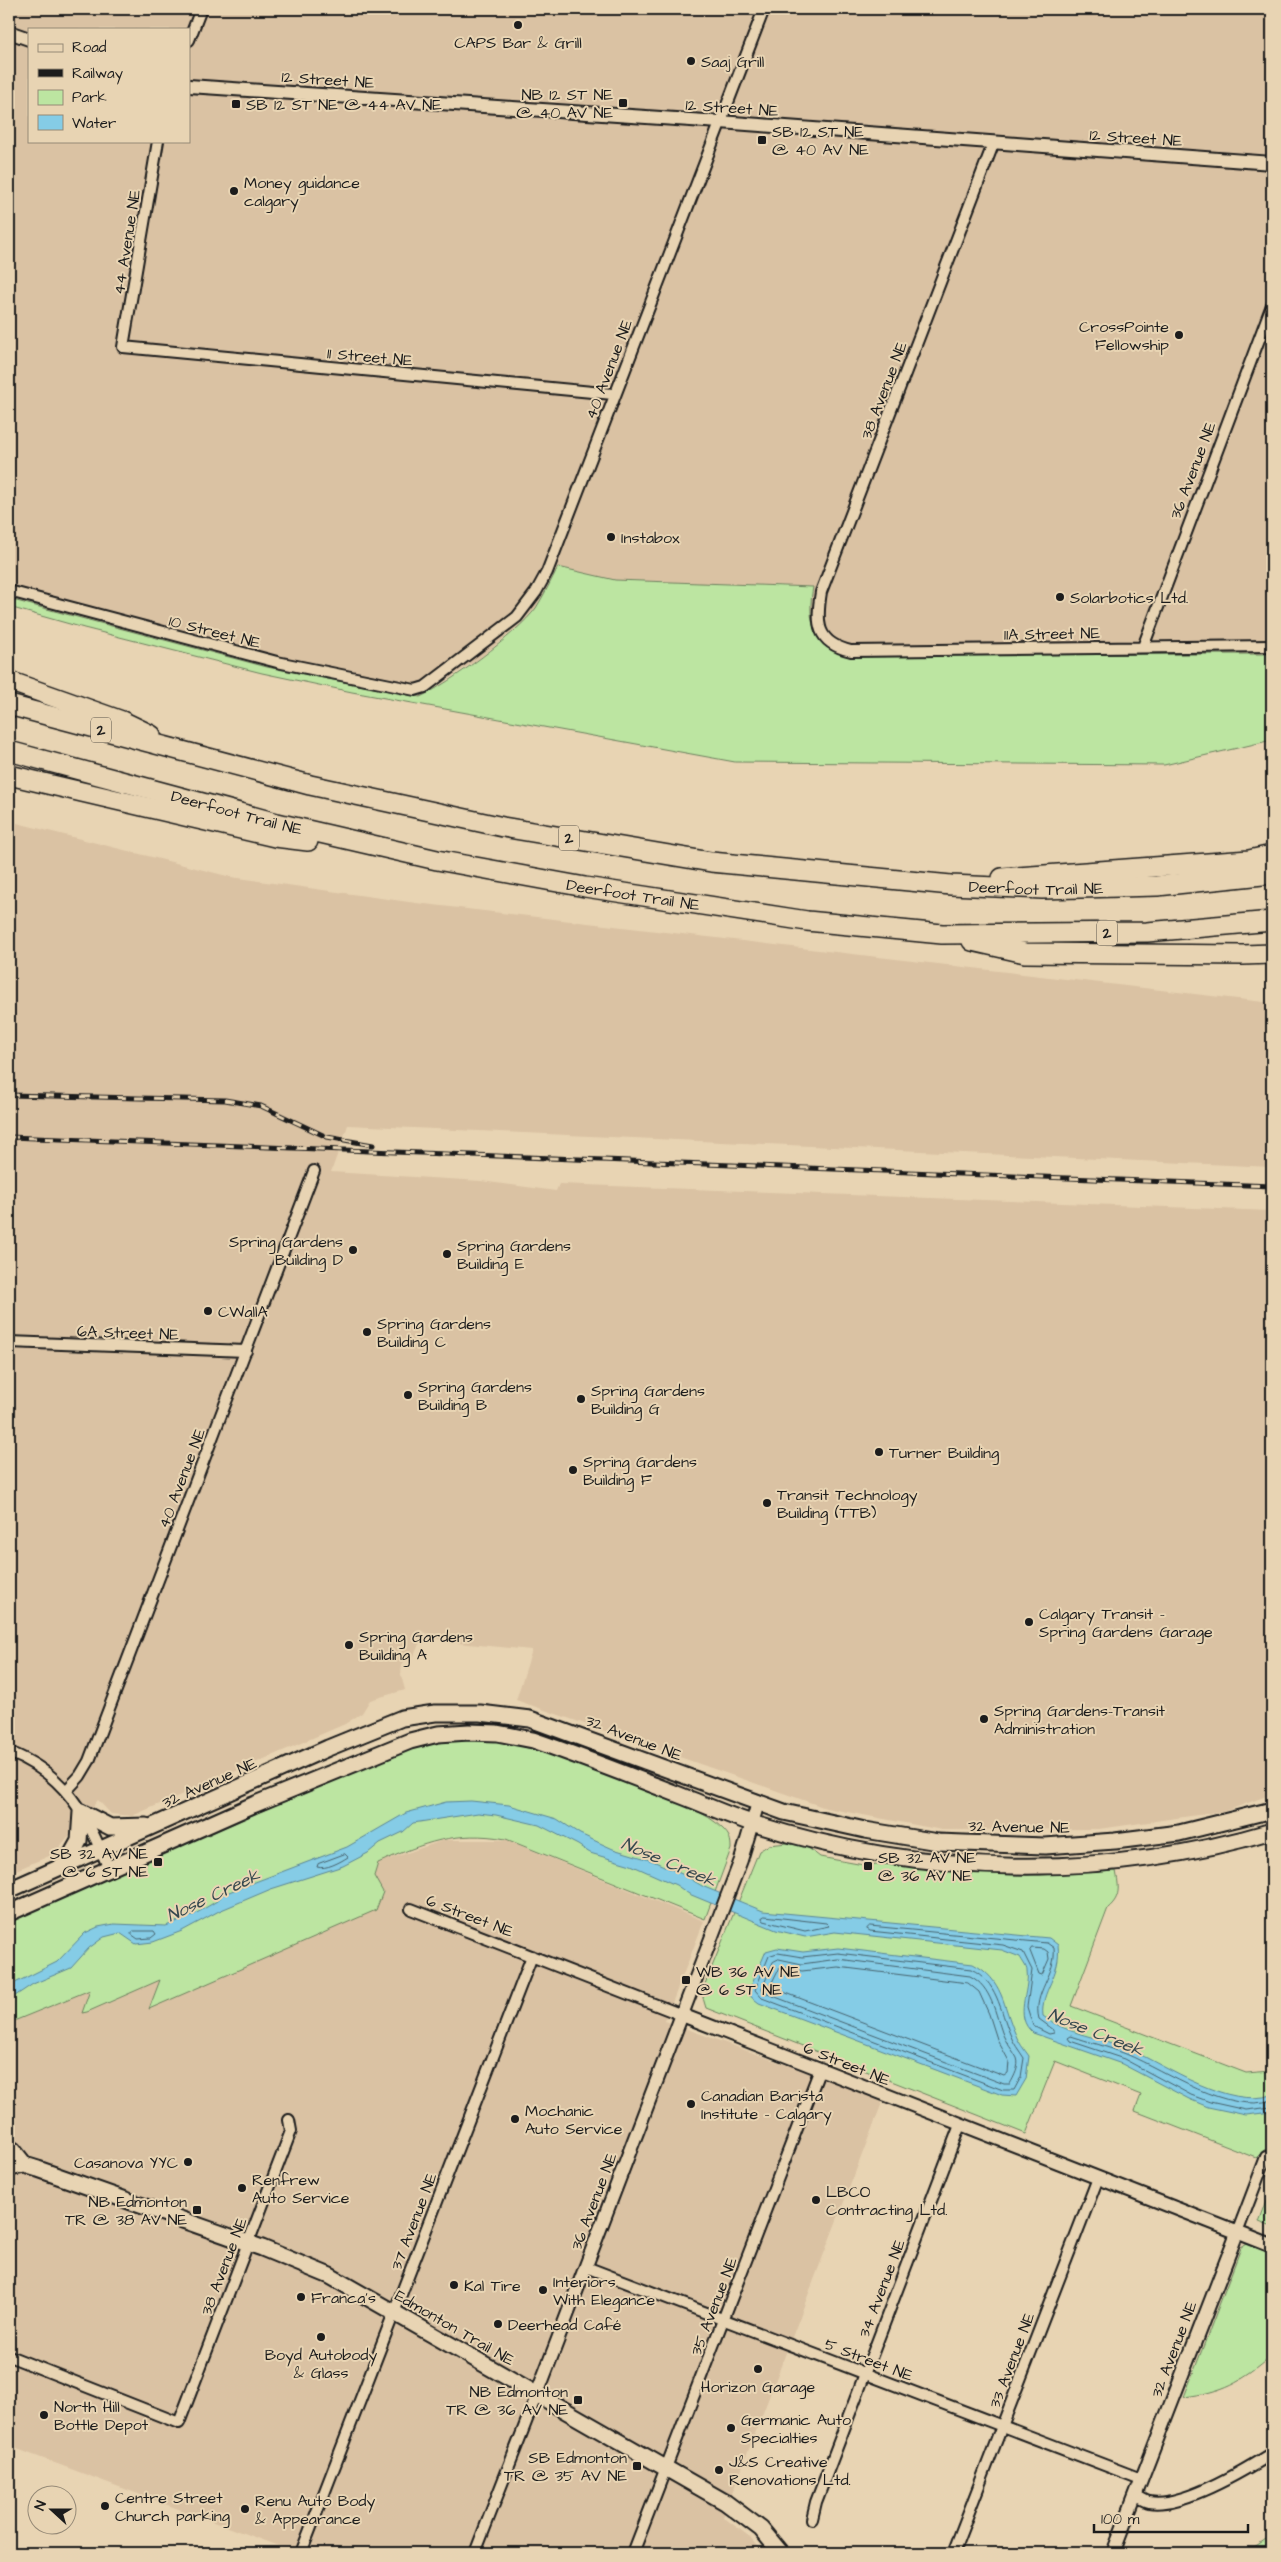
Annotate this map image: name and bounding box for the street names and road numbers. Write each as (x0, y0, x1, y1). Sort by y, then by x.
street label: 12 Street NE (281, 66, 376, 94)
street label: 12 Street NE (685, 94, 780, 122)
street label: 12 Street NE (1089, 124, 1184, 152)
street label: 44 Avenue NE (108, 188, 146, 296)
street label: 40 Avenue NE (580, 316, 638, 422)
street label: 38 Avenue NE (855, 338, 913, 442)
street label: 11 Street NE (326, 342, 414, 372)
street label: 36 Avenue NE (1164, 418, 1222, 522)
street label: 10 Street NE (167, 610, 263, 654)
street label: 11A Street NE (1004, 622, 1101, 646)
road number: 2 (91, 718, 111, 742)
street label: Deerfoot Trail NE (169, 785, 305, 841)
road number: 2 (559, 826, 579, 850)
street label: Deerfoot Trail NE (565, 874, 702, 917)
street label: Deerfoot Trail NE (968, 876, 1104, 901)
road number: 2 (1097, 920, 1117, 946)
street label: 6A Street NE (77, 1320, 180, 1346)
street label: 40 Avenue NE (153, 1425, 211, 1531)
street label: 32 Avenue NE (582, 1709, 686, 1767)
street label: 32 Avenue NE (159, 1752, 261, 1814)
street label: 32 Avenue NE (968, 1815, 1070, 1839)
street label: 6 Street NE (423, 1889, 517, 1943)
street label: 6 Street NE (800, 2037, 894, 2092)
street label: 36 Avenue NE (565, 2149, 623, 2253)
street label: 37 Avenue NE (385, 2169, 443, 2273)
street label: 38 Avenue NE (195, 2214, 253, 2318)
street label: 34 Avenue NE (853, 2236, 911, 2341)
street label: 35 Avenue NE (685, 2253, 743, 2359)
street label: Edmonton Trail NE (391, 2285, 519, 2371)
street label: 32 Avenue NE (1145, 2297, 1203, 2401)
street label: 33 Avenue NE (984, 2309, 1040, 2411)
street label: 5 Street NE (821, 2333, 916, 2387)

